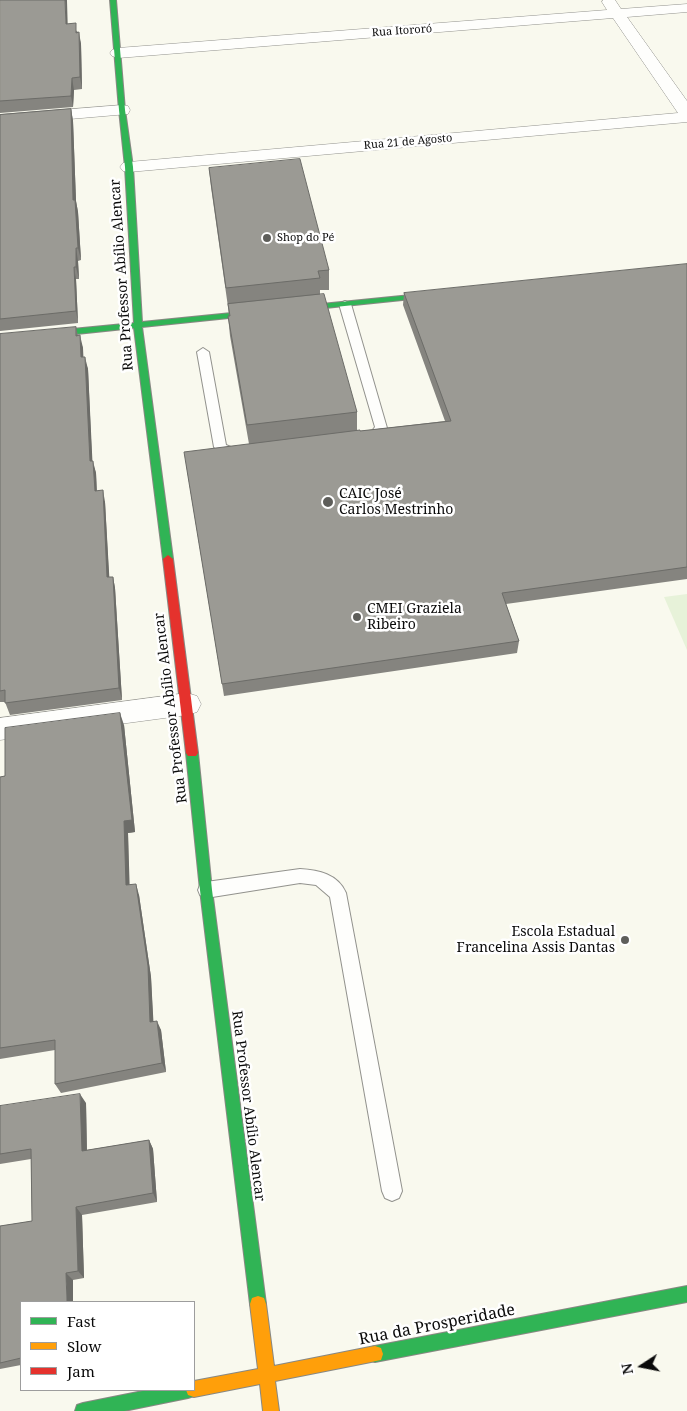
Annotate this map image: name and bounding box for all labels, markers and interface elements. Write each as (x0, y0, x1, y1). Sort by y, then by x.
street label: Rua Itororó (371, 22, 433, 40)
street label: Rua 21 de Agosto (363, 132, 453, 152)
street label: Rua Professor Abílio Alencar (107, 179, 137, 371)
place label: Shop do Pé (277, 231, 334, 245)
marker: Shop do Pé (261, 232, 273, 244)
place label: CAIC José Carlos Mestrinho (339, 486, 453, 518)
marker: CAIC José Carlos Mestrinho (321, 495, 335, 509)
place label: CMEI Graziela Ribeiro (367, 601, 462, 634)
marker: CMEI Graziela Ribeiro (351, 611, 363, 623)
street label: Rua Professor Abílio Alencar (151, 612, 191, 804)
place label: Escola Estadual Francelina Assis Dantas (457, 924, 615, 956)
marker: Escola Estadual Francelina Assis Dantas (619, 934, 631, 946)
street label: Rua Professor Abílio Alencar (228, 1010, 268, 1202)
street label: Rua da Prosperidade (357, 1300, 517, 1350)
legend (20, 1301, 195, 1391)
text: Fast (67, 1311, 96, 1331)
text: Slow (67, 1336, 101, 1356)
north arrow (617, 1341, 667, 1391)
text: Jam (67, 1361, 95, 1381)
text: N (616, 1362, 637, 1376)

